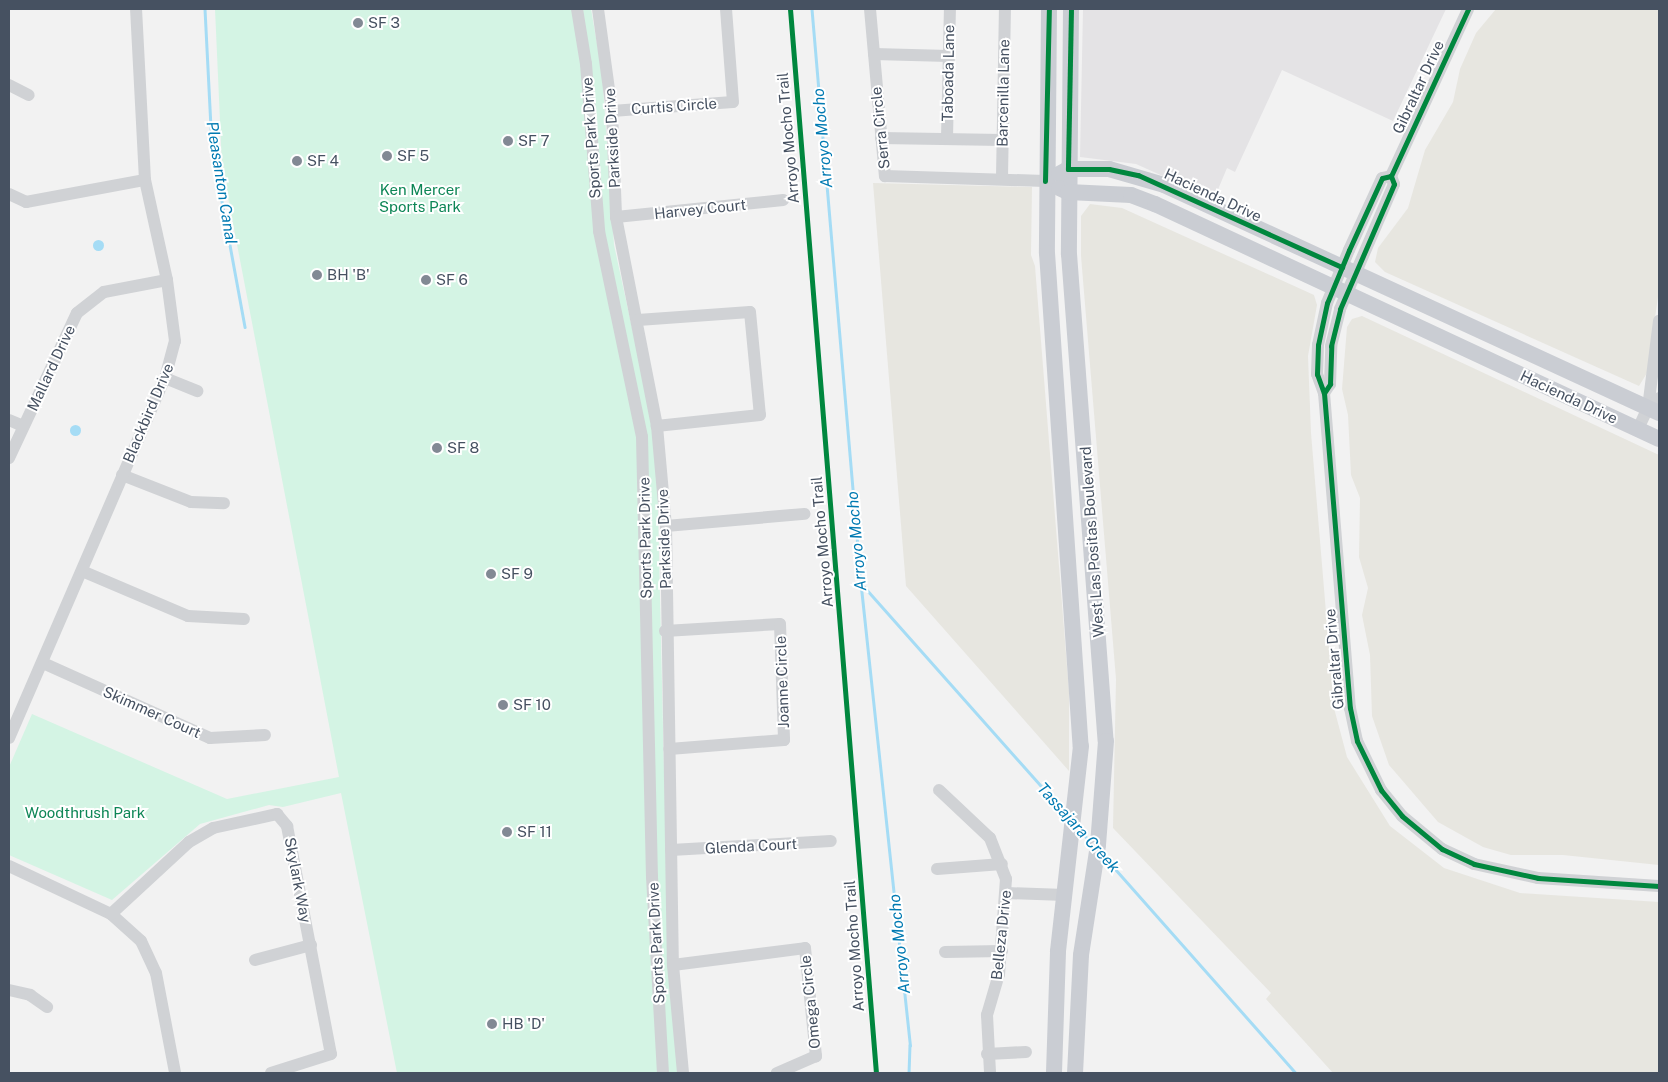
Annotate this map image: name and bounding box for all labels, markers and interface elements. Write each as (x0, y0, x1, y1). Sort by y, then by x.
place label: SF 3 (368, 14, 400, 32)
marker: SF 3 (352, 17, 364, 29)
street label: Taboada Lane (938, 25, 958, 121)
street label: Gibraltar Drive (1388, 37, 1448, 137)
street label: Barcenilla Lane (993, 39, 1013, 147)
street label: Arroyo Mocho Trail (773, 72, 803, 204)
street label: Sports Park Drive (578, 77, 604, 199)
street label: Serra Circle (867, 86, 893, 170)
water label: Arroyo Mocho (809, 87, 837, 189)
street label: Parkside Drive (600, 88, 624, 188)
street label: Curtis Circle (630, 94, 718, 118)
water label: Pleasanton Canal (202, 120, 240, 246)
place label: SF 7 (518, 132, 550, 150)
marker: SF 7 (502, 135, 514, 147)
place label: SF 5 (397, 147, 429, 165)
marker: SF 5 (381, 150, 393, 162)
place label: SF 4 (307, 152, 339, 170)
marker: SF 4 (291, 155, 303, 167)
street label: Hacienda Drive (1161, 165, 1265, 225)
park label: Ken Mercer Sports Park (379, 180, 461, 215)
street label: Harvey Court (653, 195, 747, 223)
place label: BH 'B' (327, 266, 370, 284)
marker: BH 'B' (311, 269, 323, 281)
place label: SF 6 (436, 271, 468, 289)
marker: SF 6 (420, 274, 432, 286)
street label: Mallard Drive (23, 322, 79, 414)
street label: Blackbird Drive (119, 361, 177, 465)
street label: Hacienda Drive (1517, 367, 1621, 427)
place label: SF 8 (447, 439, 479, 457)
marker: SF 8 (431, 442, 443, 454)
street label: West Las Positas Boulevard (1076, 446, 1108, 638)
street label: Arroyo Mocho Trail (807, 476, 837, 608)
street label: Sports Park Drive (635, 477, 655, 599)
street label: Parkside Drive (653, 489, 675, 589)
water label: Arroyo Mocho (843, 490, 871, 592)
place label: SF 9 (501, 565, 533, 583)
marker: SF 9 (485, 568, 497, 580)
street label: Gibraltar Drive (1321, 608, 1347, 710)
street label: Joanne Circle (771, 635, 793, 729)
street label: Skimmer Court (100, 682, 204, 742)
place label: SF 10 (513, 696, 551, 714)
marker: SF 10 (497, 699, 509, 711)
water label: Tassajara Creek (1033, 779, 1123, 877)
park label: Woodthrush Park (25, 804, 145, 822)
place label: SF 11 (517, 823, 552, 841)
marker: SF 11 (501, 826, 513, 838)
street label: Glenda Court (704, 835, 798, 857)
street label: Skylark Way (281, 836, 315, 924)
street label: Arroyo Mocho Trail (840, 880, 868, 1012)
street label: Sports Park Drive (644, 882, 668, 1004)
street label: Belleza Drive (987, 889, 1015, 981)
water label: Arroyo Mocho (885, 893, 915, 995)
street label: Omega Circle (796, 954, 824, 1050)
place label: HB 'D' (502, 1015, 545, 1033)
marker: HB 'D' (486, 1018, 498, 1030)

